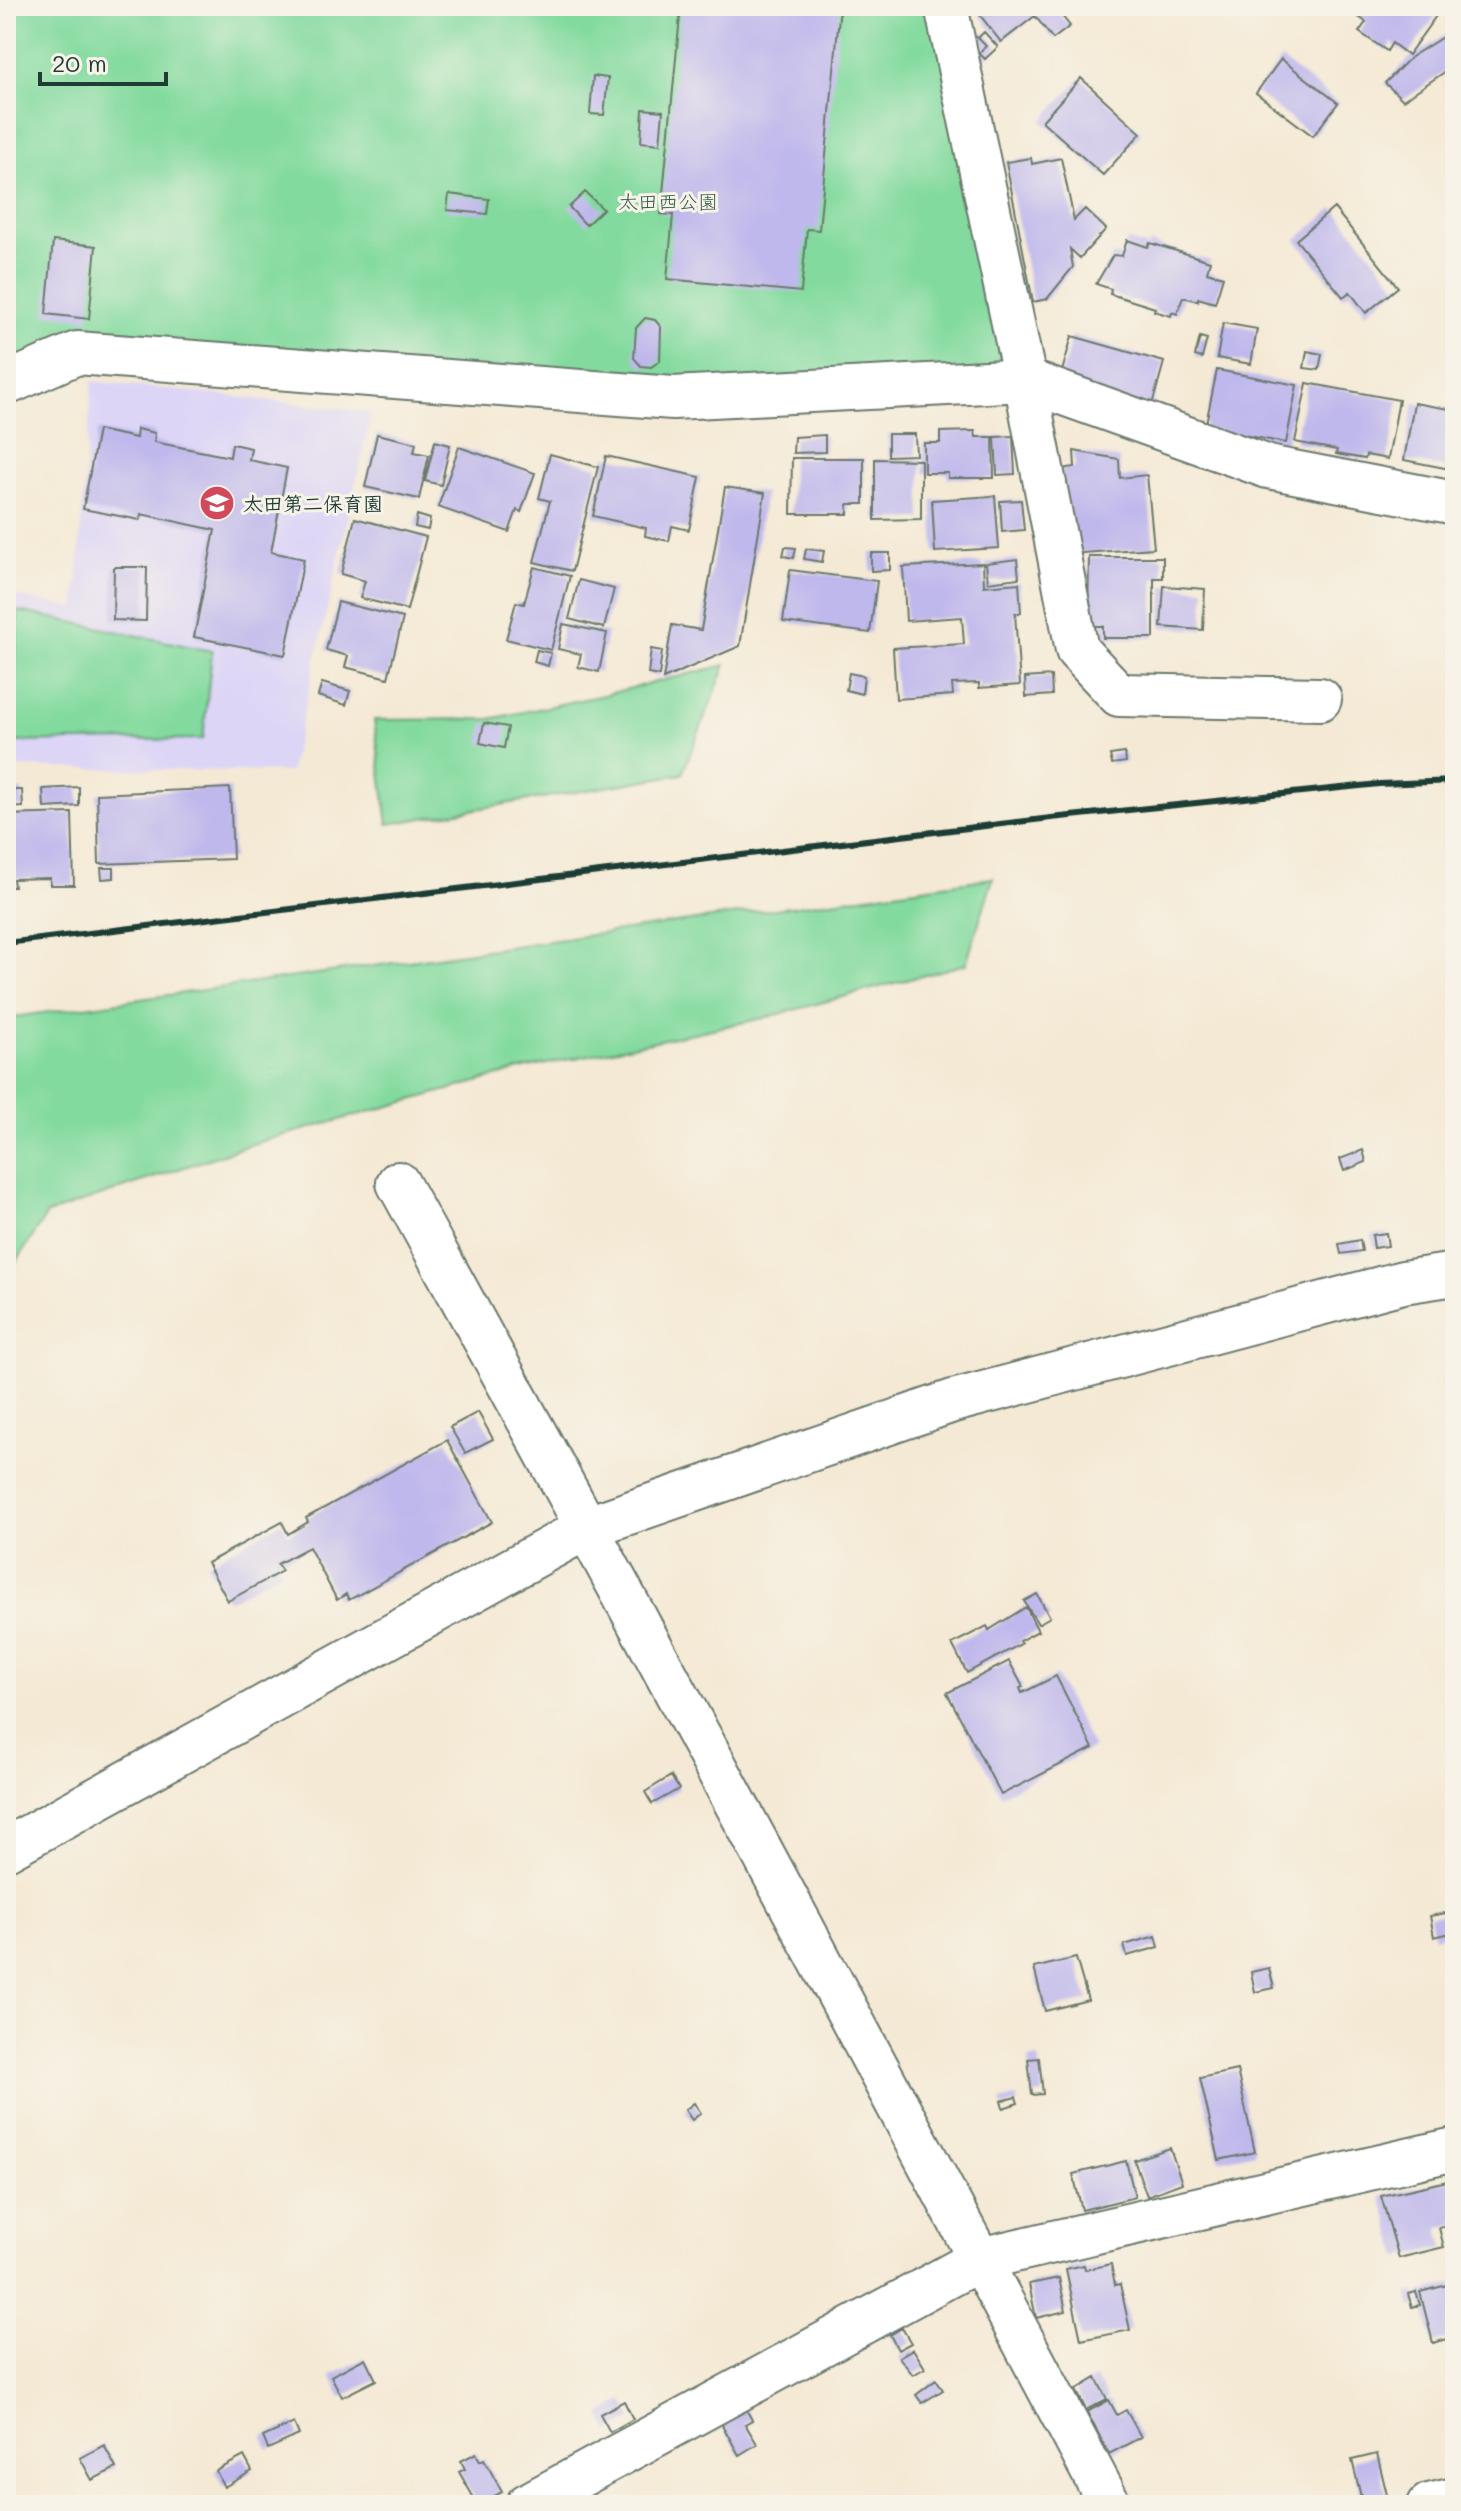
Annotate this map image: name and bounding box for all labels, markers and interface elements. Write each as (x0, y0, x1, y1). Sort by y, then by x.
scale bar (40, 36, 166, 86)
text: 20 m (52, 47, 107, 78)
park label: 太田西公園 (618, 188, 718, 214)
school or university icon: 太田第二保育園 (198, 484, 236, 522)
place label: 太田第二保育園 (243, 490, 383, 516)

